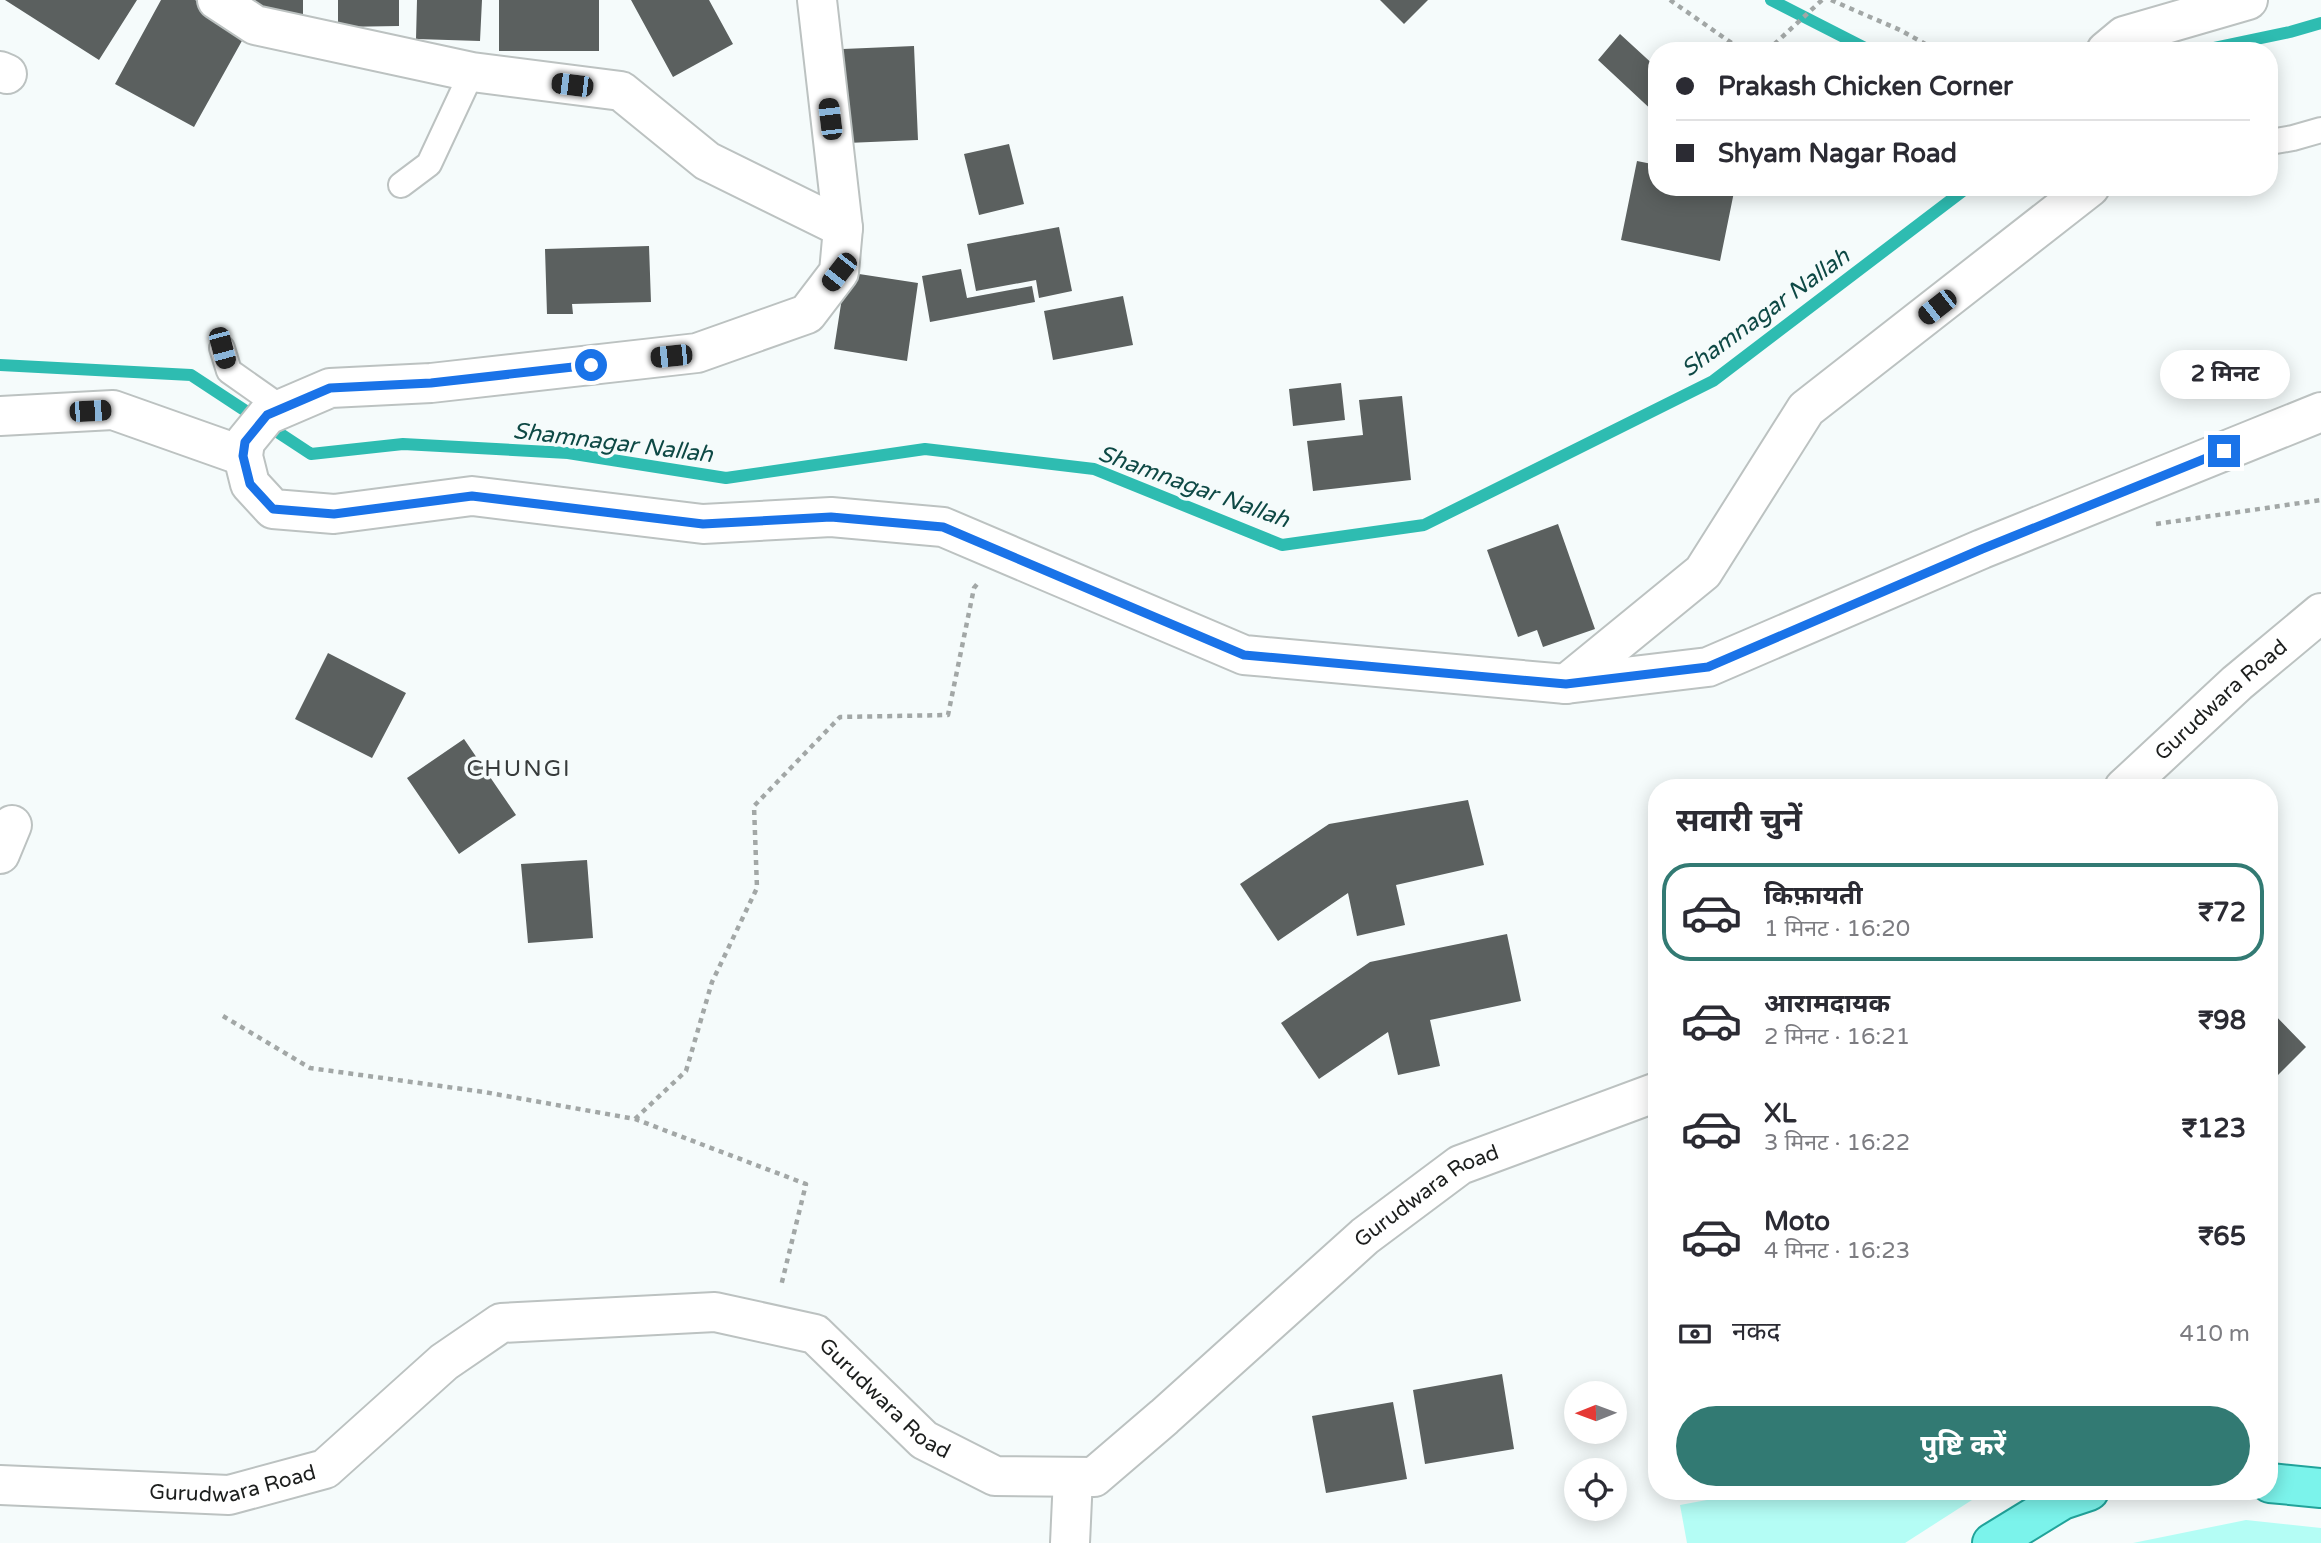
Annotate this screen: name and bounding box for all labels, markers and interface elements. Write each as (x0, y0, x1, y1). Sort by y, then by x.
text: Prakash Chicken Corner (1718, 71, 2013, 102)
car (550, 72, 595, 98)
car (818, 97, 843, 141)
text: Shyam Nagar Road (1718, 138, 1957, 169)
water label: Shamnagar Nallah (1676, 242, 1856, 383)
car (818, 249, 861, 295)
car (1914, 286, 1961, 328)
car (207, 325, 238, 371)
car (650, 343, 693, 369)
route start (575, 349, 607, 381)
callout: 2 मिनट (2159, 350, 2289, 398)
text: 2 मिनट (2191, 360, 2259, 388)
car (69, 399, 112, 423)
water label: Shamnagar Nallah (511, 417, 715, 469)
route end (2208, 435, 2240, 467)
water label: Shamnagar Nallah (1094, 439, 1294, 535)
street label: Gurudwara Road (2150, 634, 2292, 766)
district label: CHUNGI (466, 755, 572, 783)
text: सवारी चुनें (1676, 802, 1802, 840)
text: किफ़ायती (1764, 880, 1863, 911)
icon: car (1680, 881, 1743, 944)
text: ₹72 (2198, 897, 2246, 928)
text: 1 मिनट · 16:20 (1764, 915, 1910, 943)
text: आरामदायक (1764, 988, 1890, 1019)
icon: car (1680, 989, 1743, 1052)
text: ₹98 (2198, 1005, 2246, 1036)
text: 2 मिनट · 16:21 (1764, 1023, 1910, 1051)
icon: car (1680, 1097, 1743, 1160)
text: XL (1764, 1098, 1796, 1129)
text: ₹123 (2182, 1113, 2246, 1144)
text: 3 मिनट · 16:22 (1764, 1129, 1910, 1157)
street label: Gurudwara Road (1349, 1140, 1502, 1253)
icon: car (1680, 1205, 1743, 1268)
text: Moto (1764, 1206, 1830, 1237)
text: ₹65 (2198, 1221, 2246, 1252)
text: 4 मिनट · 16:23 (1764, 1237, 1910, 1265)
icon: cash (1676, 1315, 1714, 1353)
text: नकद (1732, 1316, 1780, 1347)
text: 410 m (2180, 1320, 2250, 1348)
street label: Gurudwara Road (814, 1333, 955, 1464)
north arrow (1564, 1381, 1628, 1444)
map controls (1564, 1381, 1627, 1521)
button: पुष्टि करें (1676, 1406, 2250, 1486)
button: locate (1564, 1458, 1627, 1521)
street label: Gurudwara Road (149, 1460, 319, 1508)

